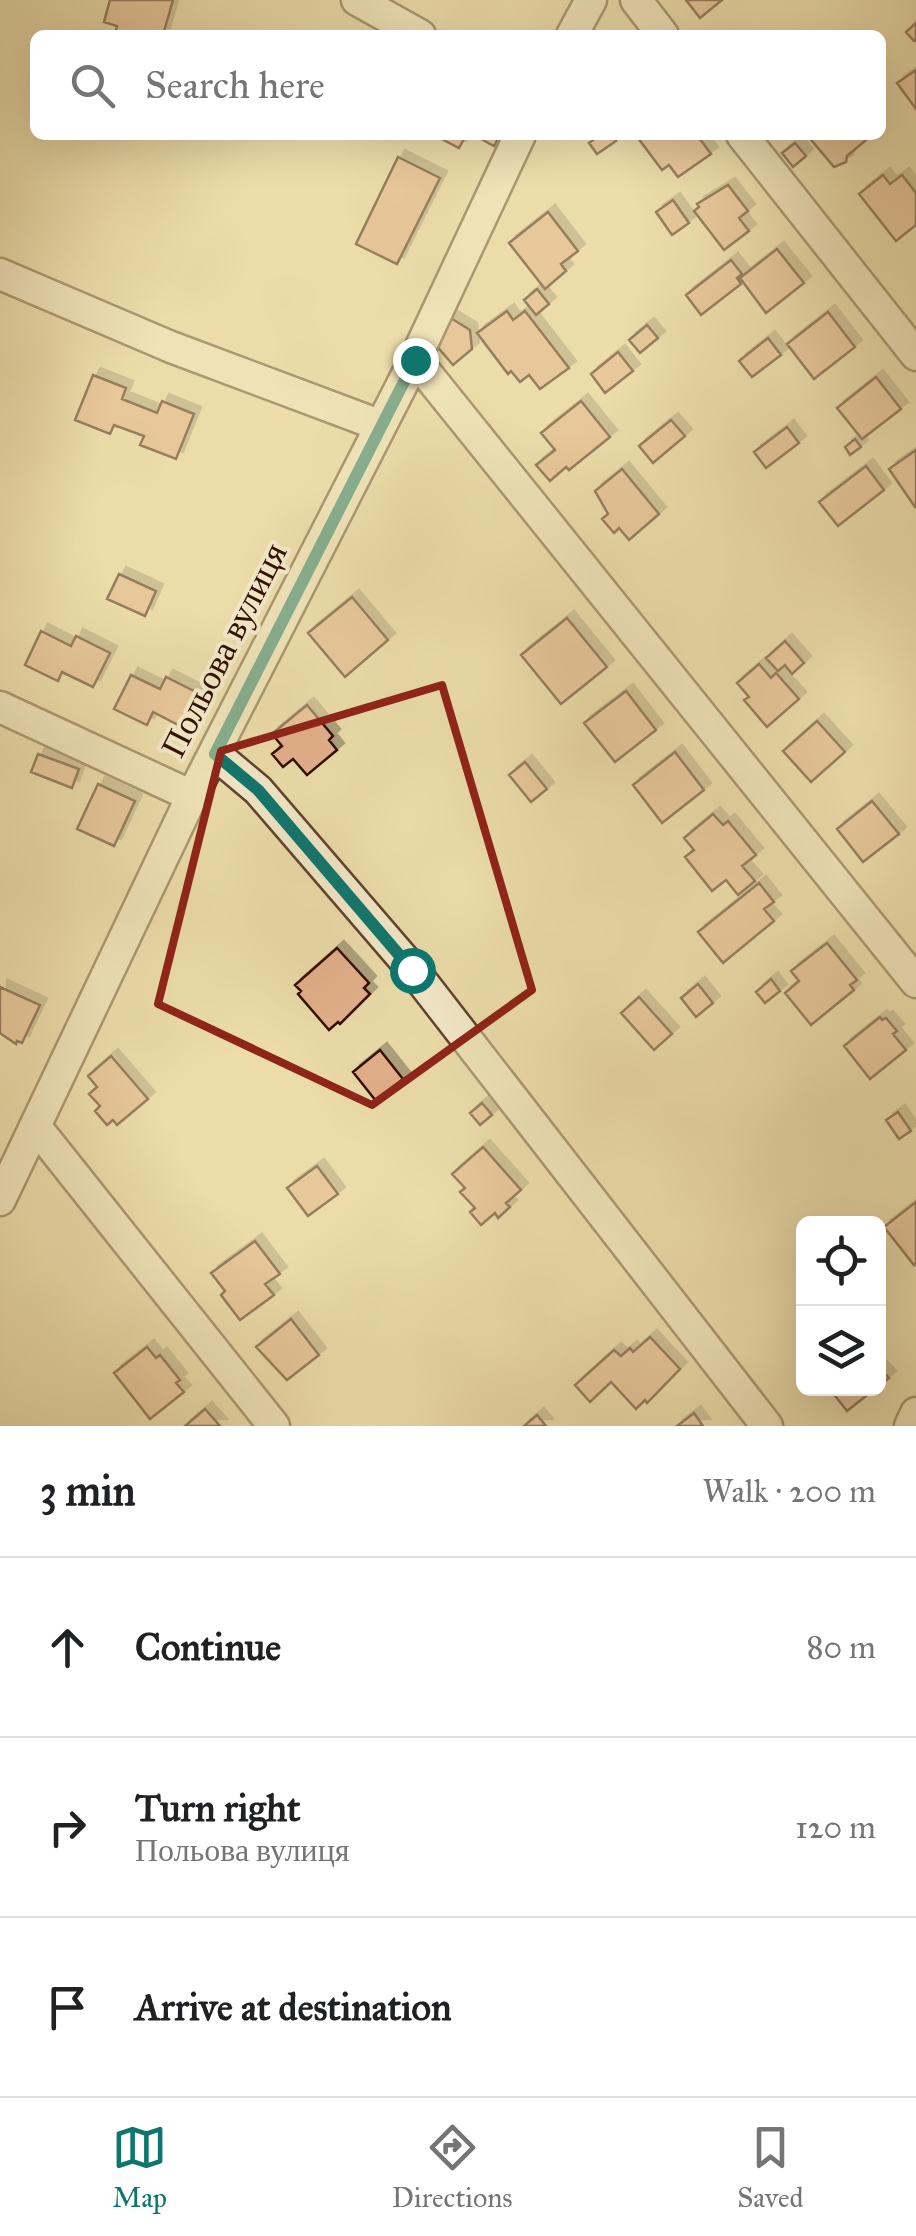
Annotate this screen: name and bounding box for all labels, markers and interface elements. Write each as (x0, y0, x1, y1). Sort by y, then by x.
search box (30, 30, 886, 140)
icon: search (65, 58, 120, 113)
text: Search here (145, 62, 325, 108)
route end (393, 338, 439, 384)
street label: Польова вулиця (152, 536, 296, 764)
route start (390, 948, 436, 994)
map controls (796, 1216, 886, 1396)
button: locate (796, 1216, 886, 1306)
button: layers (796, 1306, 886, 1396)
text: 3 min (40, 1465, 135, 1517)
text: Walk · 200 m (703, 1472, 876, 1511)
icon: ahead (40, 1620, 95, 1675)
text: Continue (135, 1624, 281, 1670)
text: 80 m (807, 1628, 876, 1667)
text: Turn right (135, 1785, 301, 1831)
icon: right (40, 1800, 95, 1855)
text: 120 m (795, 1808, 876, 1847)
text: Польова вулиця (135, 1831, 350, 1870)
icon: arrive (40, 1980, 95, 2035)
text: Arrive at destination (135, 1984, 452, 2030)
tab: Map (112, 2120, 167, 2215)
tab: Directions (392, 2120, 513, 2215)
tab: Saved (737, 2120, 804, 2215)

